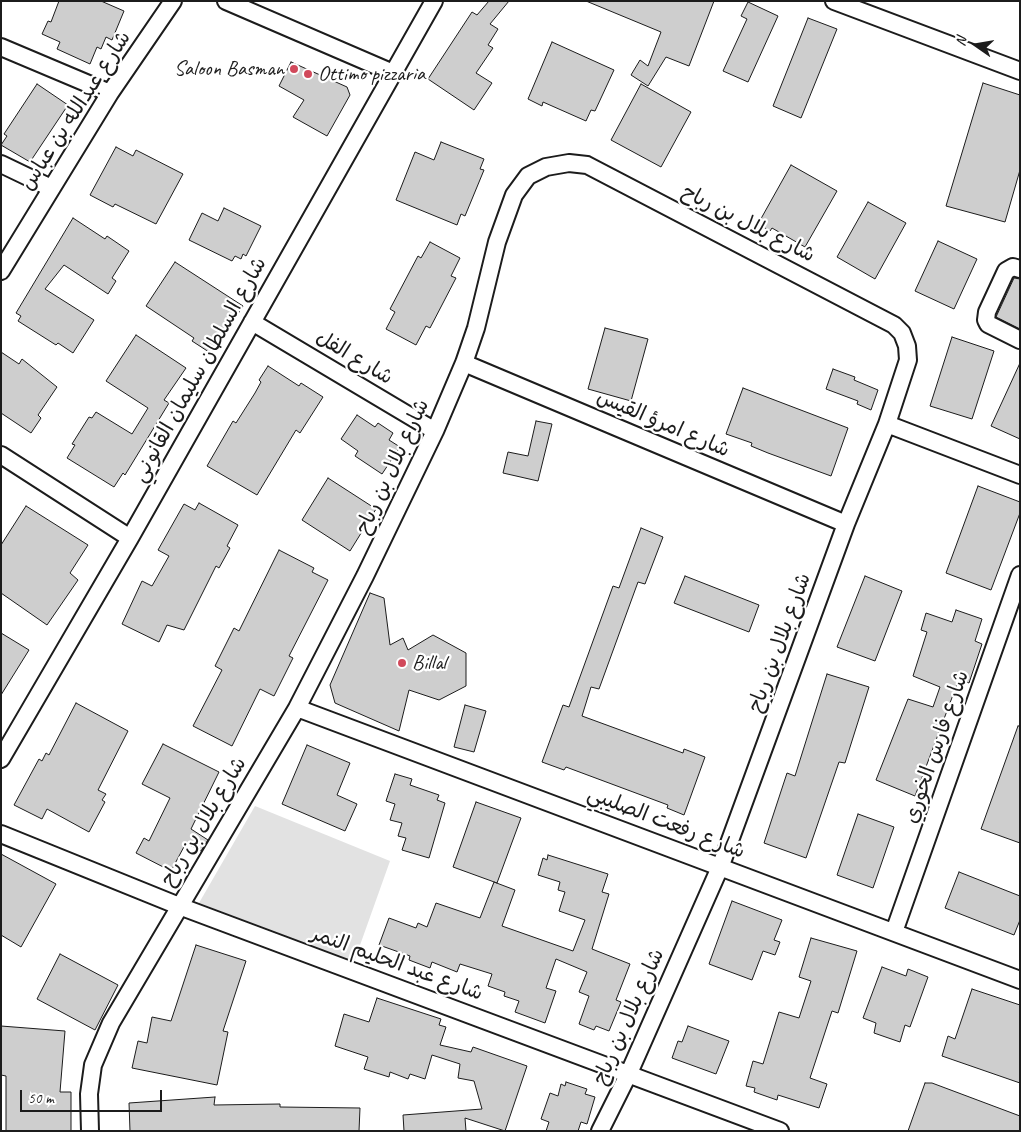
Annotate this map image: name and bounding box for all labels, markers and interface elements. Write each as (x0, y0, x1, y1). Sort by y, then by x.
north arrow (951, 20, 1001, 70)
street label: شارع عبدالله بن عباس (15, 27, 137, 195)
text: N (952, 35, 970, 48)
place label: Saloon Basman (174, 56, 284, 82)
place label: Ottimo pizzaria (318, 61, 425, 87)
marker: Saloon Basman (288, 63, 300, 75)
marker: Ottimo pizzaria (302, 68, 314, 80)
street label: شارع بلال بن رباح (677, 180, 819, 268)
street label: شارع السلطان سليمان القانوني (128, 253, 272, 487)
street label: شارع الفل (311, 325, 397, 391)
street label: شارع امرؤ القيس (593, 385, 733, 463)
street label: شارع بلال بن رباح (351, 395, 435, 539)
street label: شارع بلال بن رباح (743, 570, 817, 716)
place label: Billal (412, 650, 446, 676)
marker: Billal (396, 657, 408, 669)
street label: شارع فارس الخوري (899, 667, 975, 827)
street label: شارع بلال بن رباح (155, 753, 253, 891)
street label: شارع رفعت الصليبي (584, 781, 748, 865)
street label: شارع عبد الحليم النمر (308, 921, 486, 1007)
street label: شارع بلال بن رباح (588, 945, 670, 1089)
scale bar (22, 1080, 165, 1112)
text: 50 m (28, 1089, 54, 1108)

